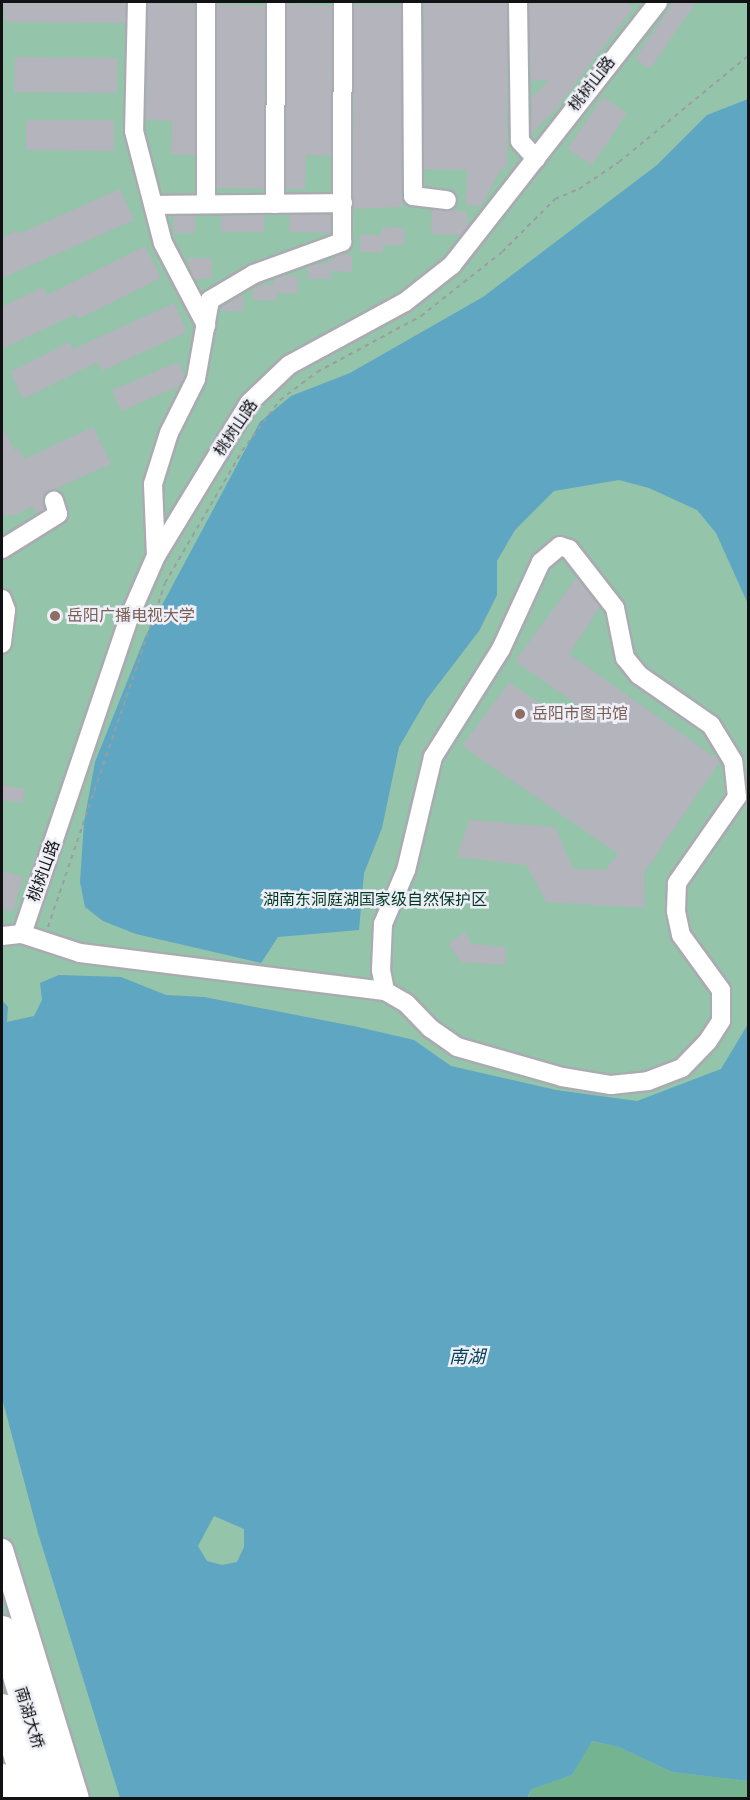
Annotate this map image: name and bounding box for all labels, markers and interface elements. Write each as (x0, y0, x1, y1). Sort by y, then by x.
street label: 桃树山路 (565, 53, 619, 115)
street label: 桃树山路 (210, 396, 262, 460)
place label: 岳阳广播电视大学 (67, 606, 195, 626)
marker: 岳阳广播电视大学 (48, 609, 62, 623)
place label: 岳阳市图书馆 (532, 704, 628, 724)
marker: 岳阳市图书馆 (513, 707, 527, 721)
street label: 桃树山路 (24, 838, 64, 904)
park label: 湖南东洞庭湖国家级自然保护区 (263, 890, 487, 910)
water label: 南湖 (449, 1346, 485, 1368)
street label: 南湖大桥 (10, 1685, 48, 1751)

